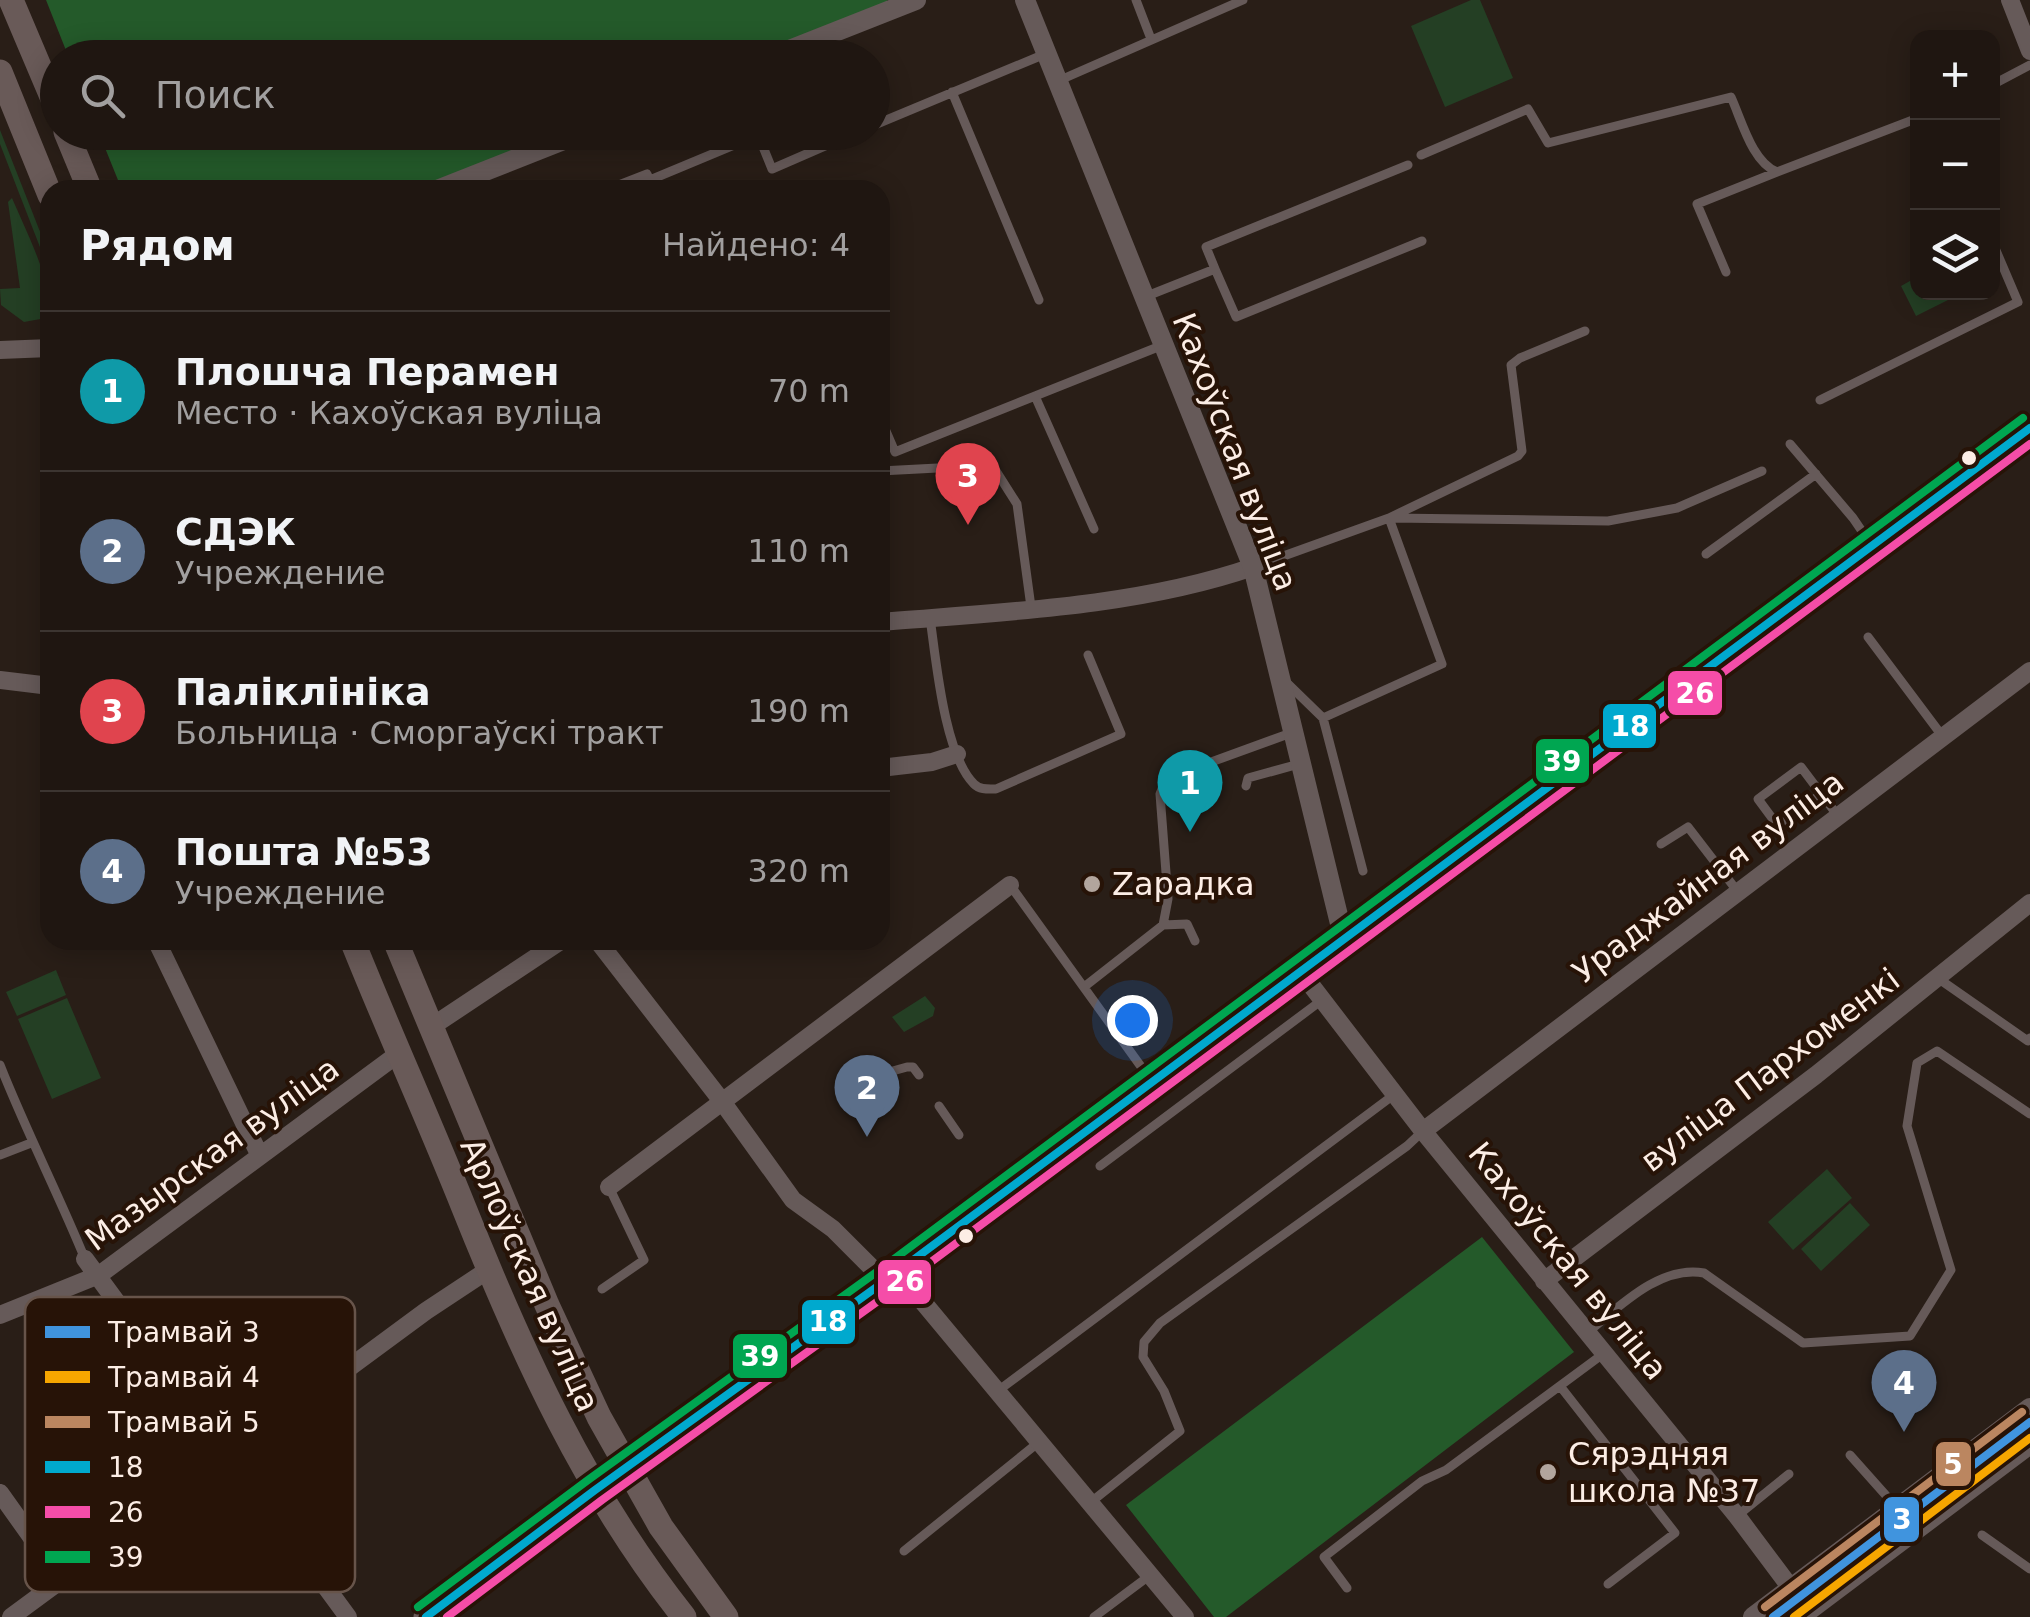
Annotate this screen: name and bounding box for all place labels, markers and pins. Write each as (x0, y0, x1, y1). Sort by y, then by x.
pin: 3 (936, 442, 1000, 525)
unlabelled marker (1959, 448, 1979, 468)
pin: 1 (1158, 750, 1222, 832)
place label: Zарадка (1112, 865, 1255, 903)
marker: Zарадка (1081, 873, 1103, 895)
pin: 2 (834, 1054, 900, 1137)
unlabelled marker (956, 1226, 976, 1246)
pin: 4 (1872, 1350, 1936, 1432)
place label: Сярэдняя школа №37 (1568, 1435, 1760, 1510)
marker: Сярэдняя школа №37 (1537, 1461, 1559, 1483)

